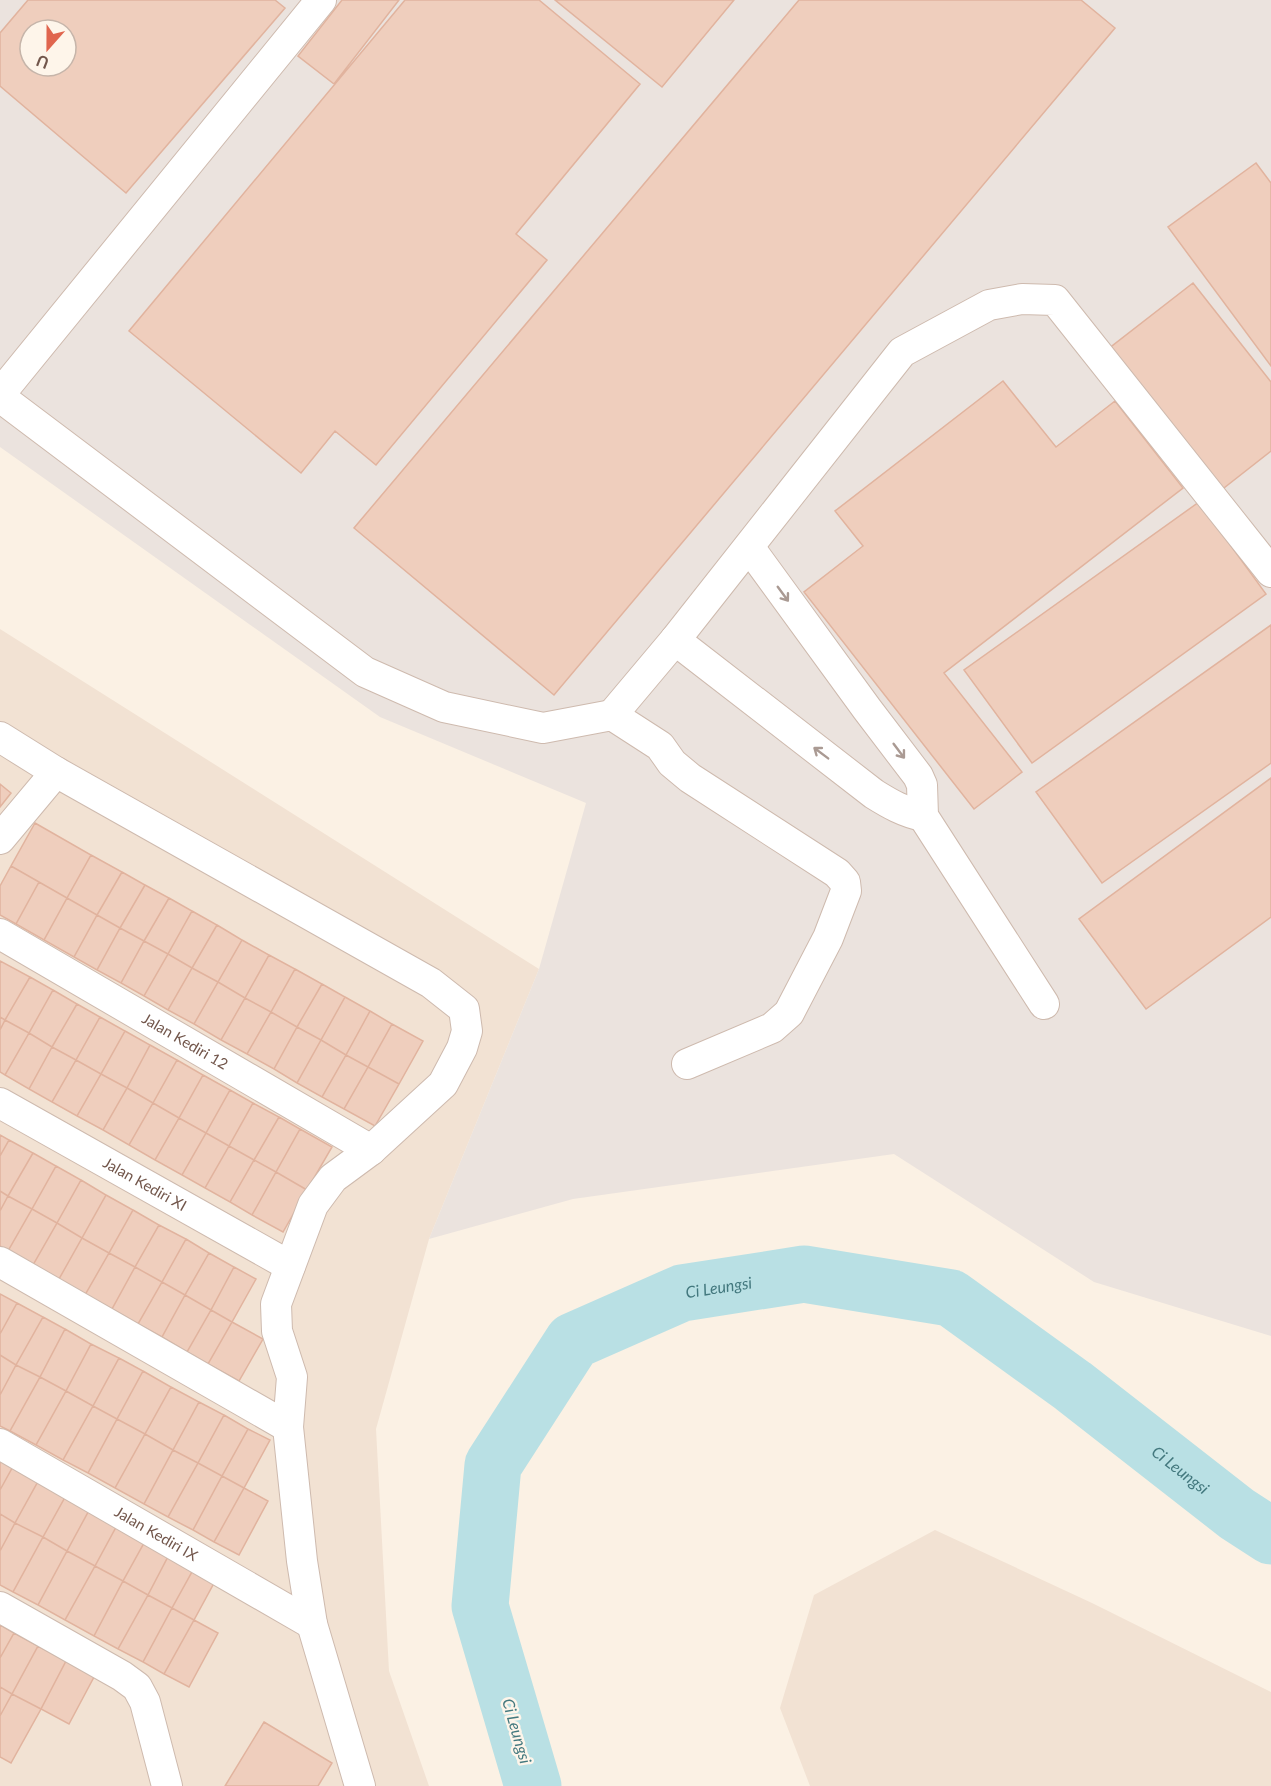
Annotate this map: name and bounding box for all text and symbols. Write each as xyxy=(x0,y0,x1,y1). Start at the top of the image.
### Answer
north arrow xyxy=(18,18,78,78)
text: U xyxy=(33,51,51,73)
one-way arrow xyxy=(777,586,790,602)
one-way arrow xyxy=(893,743,906,759)
one-way arrow xyxy=(813,746,829,759)
street label: Jalan Kediri 12 xyxy=(139,1009,232,1073)
street label: Jalan Kediri XI xyxy=(100,1153,190,1214)
water label: Ci Leungsi xyxy=(684,1272,753,1301)
water label: Ci Leungsi xyxy=(1148,1441,1213,1498)
street label: Jalan Kediri IX xyxy=(112,1502,201,1564)
water label: Ci Leungsi xyxy=(499,1696,536,1766)

